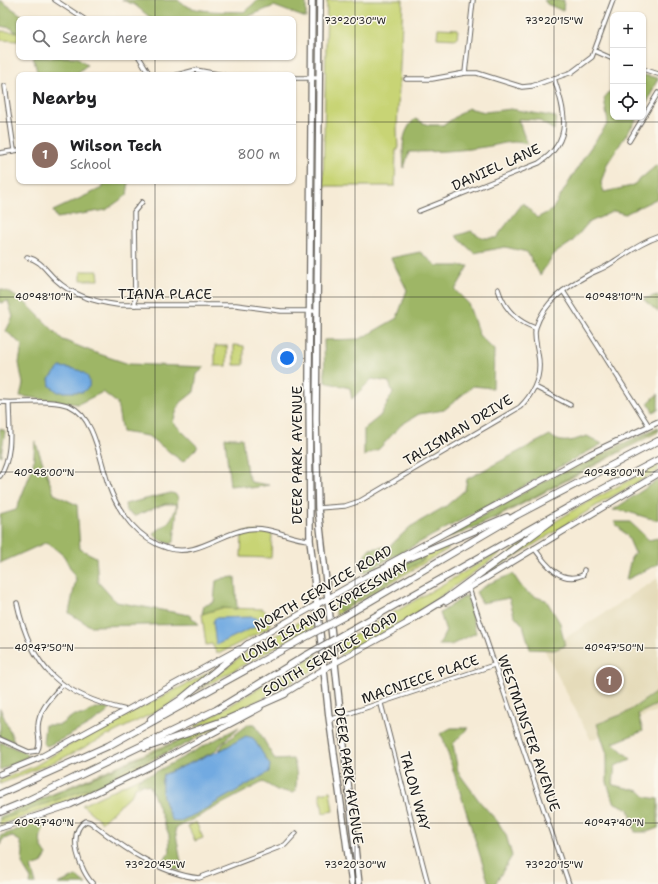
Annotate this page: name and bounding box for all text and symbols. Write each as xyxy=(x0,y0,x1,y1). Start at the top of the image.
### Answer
map controls xyxy=(610,12,646,120)
button: + xyxy=(610,12,646,48)
text: 73°20'30"W xyxy=(324,14,386,27)
text: 73°20'15"W xyxy=(525,14,584,27)
search box xyxy=(16,16,296,60)
icon: search xyxy=(30,27,52,49)
text: Search here xyxy=(62,28,148,48)
button: − xyxy=(610,48,646,84)
button: locate xyxy=(610,84,646,120)
text: Nearby xyxy=(32,87,97,109)
text: Wilson Tech xyxy=(70,136,162,156)
street label: DANIEL LANE xyxy=(449,139,543,195)
text: 1 xyxy=(42,146,48,163)
text: 800 m xyxy=(237,146,280,163)
text: School xyxy=(70,156,111,173)
street label: TIANA PLACE xyxy=(118,285,212,303)
text: 40°48'10"N xyxy=(15,290,73,303)
text: 40°48'10"N xyxy=(585,290,643,303)
your location xyxy=(277,348,297,368)
street label: DEER PARK AVENUE xyxy=(288,386,306,524)
street label: TALISMAN DRIVE xyxy=(400,390,516,470)
text: 40°48'00"N xyxy=(14,466,74,479)
text: 40°48'00"N xyxy=(584,466,644,479)
street label: NORTH SERVICE ROAD xyxy=(251,541,395,635)
street label: LONG ISLAND EXPRESSWAY xyxy=(238,555,413,666)
street label: SOUTH SERVICE ROAD xyxy=(259,608,401,700)
text: 40°47'50"N xyxy=(14,641,74,654)
text: 40°47'50"N xyxy=(584,641,644,654)
street label: MACNIECE PLACE xyxy=(359,650,481,708)
street label: WESTMINSTER AVENUE xyxy=(494,652,564,814)
pin: 1 xyxy=(596,665,622,695)
street label: DEER PARK AVENUE xyxy=(330,706,368,846)
street label: TALON WAY xyxy=(396,750,434,833)
text: 40°47'40"N xyxy=(14,816,74,829)
text: 40°47'40"N xyxy=(584,816,644,829)
text: 73°20'45"W xyxy=(125,858,186,871)
text: 73°20'30"W xyxy=(324,858,386,871)
text: 73°20'15"W xyxy=(525,858,584,871)

